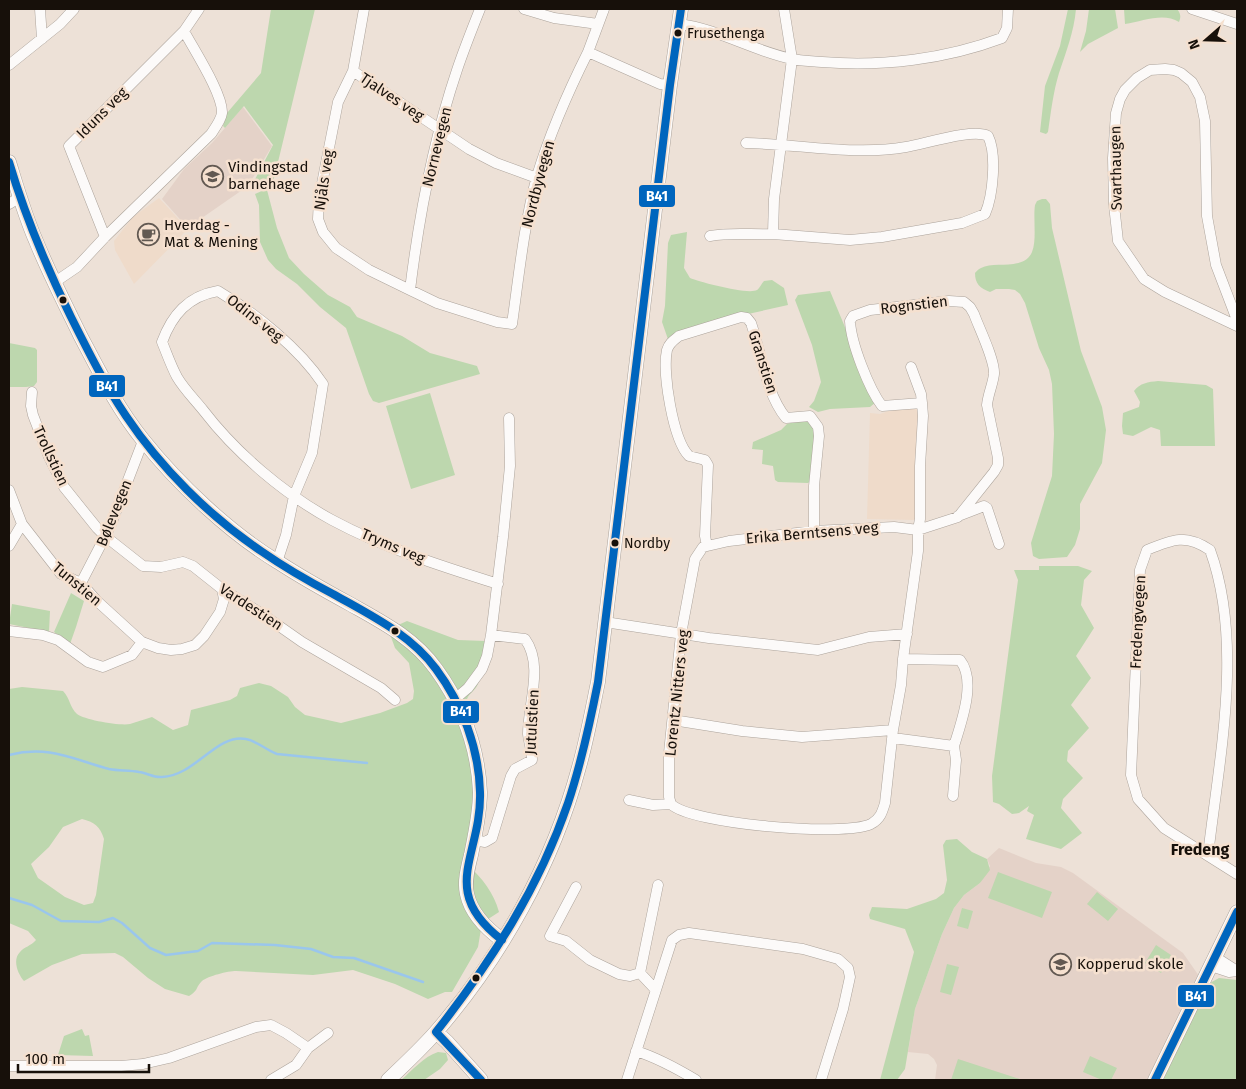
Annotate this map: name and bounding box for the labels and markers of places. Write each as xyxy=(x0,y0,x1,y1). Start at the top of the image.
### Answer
place label: Frusethenga xyxy=(687,25,765,42)
marker: Frusethenga xyxy=(673,28,683,38)
place label: Vindingstad barnehage xyxy=(228,158,309,193)
school or university icon: Vindingstad barnehage xyxy=(200,164,224,188)
place label: Hverdag - Mat & Mening xyxy=(164,216,258,251)
cafe icon: Hverdag - Mat & Mening xyxy=(136,222,160,246)
unlabelled marker xyxy=(58,295,68,305)
place label: Nordby xyxy=(624,535,670,552)
marker: Nordby xyxy=(610,538,620,548)
unlabelled marker xyxy=(390,626,400,636)
school or university icon: Kopperud skole xyxy=(1049,952,1073,976)
place label: Kopperud skole xyxy=(1077,955,1184,973)
unlabelled marker xyxy=(471,973,481,983)

